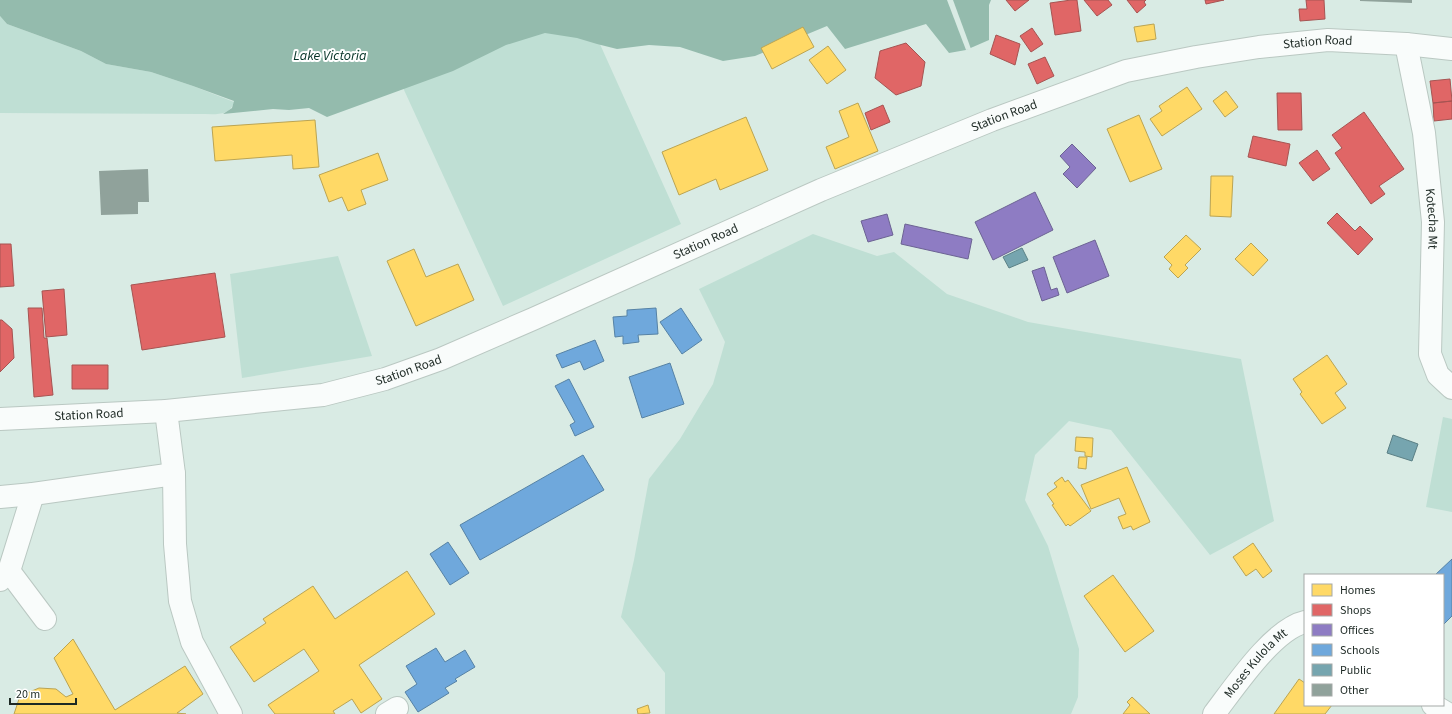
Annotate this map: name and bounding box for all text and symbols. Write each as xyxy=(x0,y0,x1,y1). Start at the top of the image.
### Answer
street label: Station Road xyxy=(1282,31,1353,54)
water label: Lake Victoria xyxy=(293,46,367,66)
street label: Station Road xyxy=(968,95,1040,137)
street label: Kotecha Mt xyxy=(1421,188,1442,250)
street label: Station Road xyxy=(670,219,741,264)
street label: Station Road xyxy=(373,350,444,390)
street label: Station Road xyxy=(54,404,124,425)
legend xyxy=(1304,574,1444,706)
text: Homes xyxy=(1340,582,1375,599)
text: Shops xyxy=(1340,602,1371,619)
text: Offices xyxy=(1340,622,1374,639)
street label: Moses Kulola Mt xyxy=(1220,624,1292,702)
text: Schools xyxy=(1340,642,1380,659)
text: Public xyxy=(1340,662,1372,679)
scale bar xyxy=(10,680,76,706)
text: Other xyxy=(1340,682,1370,699)
text: 20 m xyxy=(16,686,40,703)

